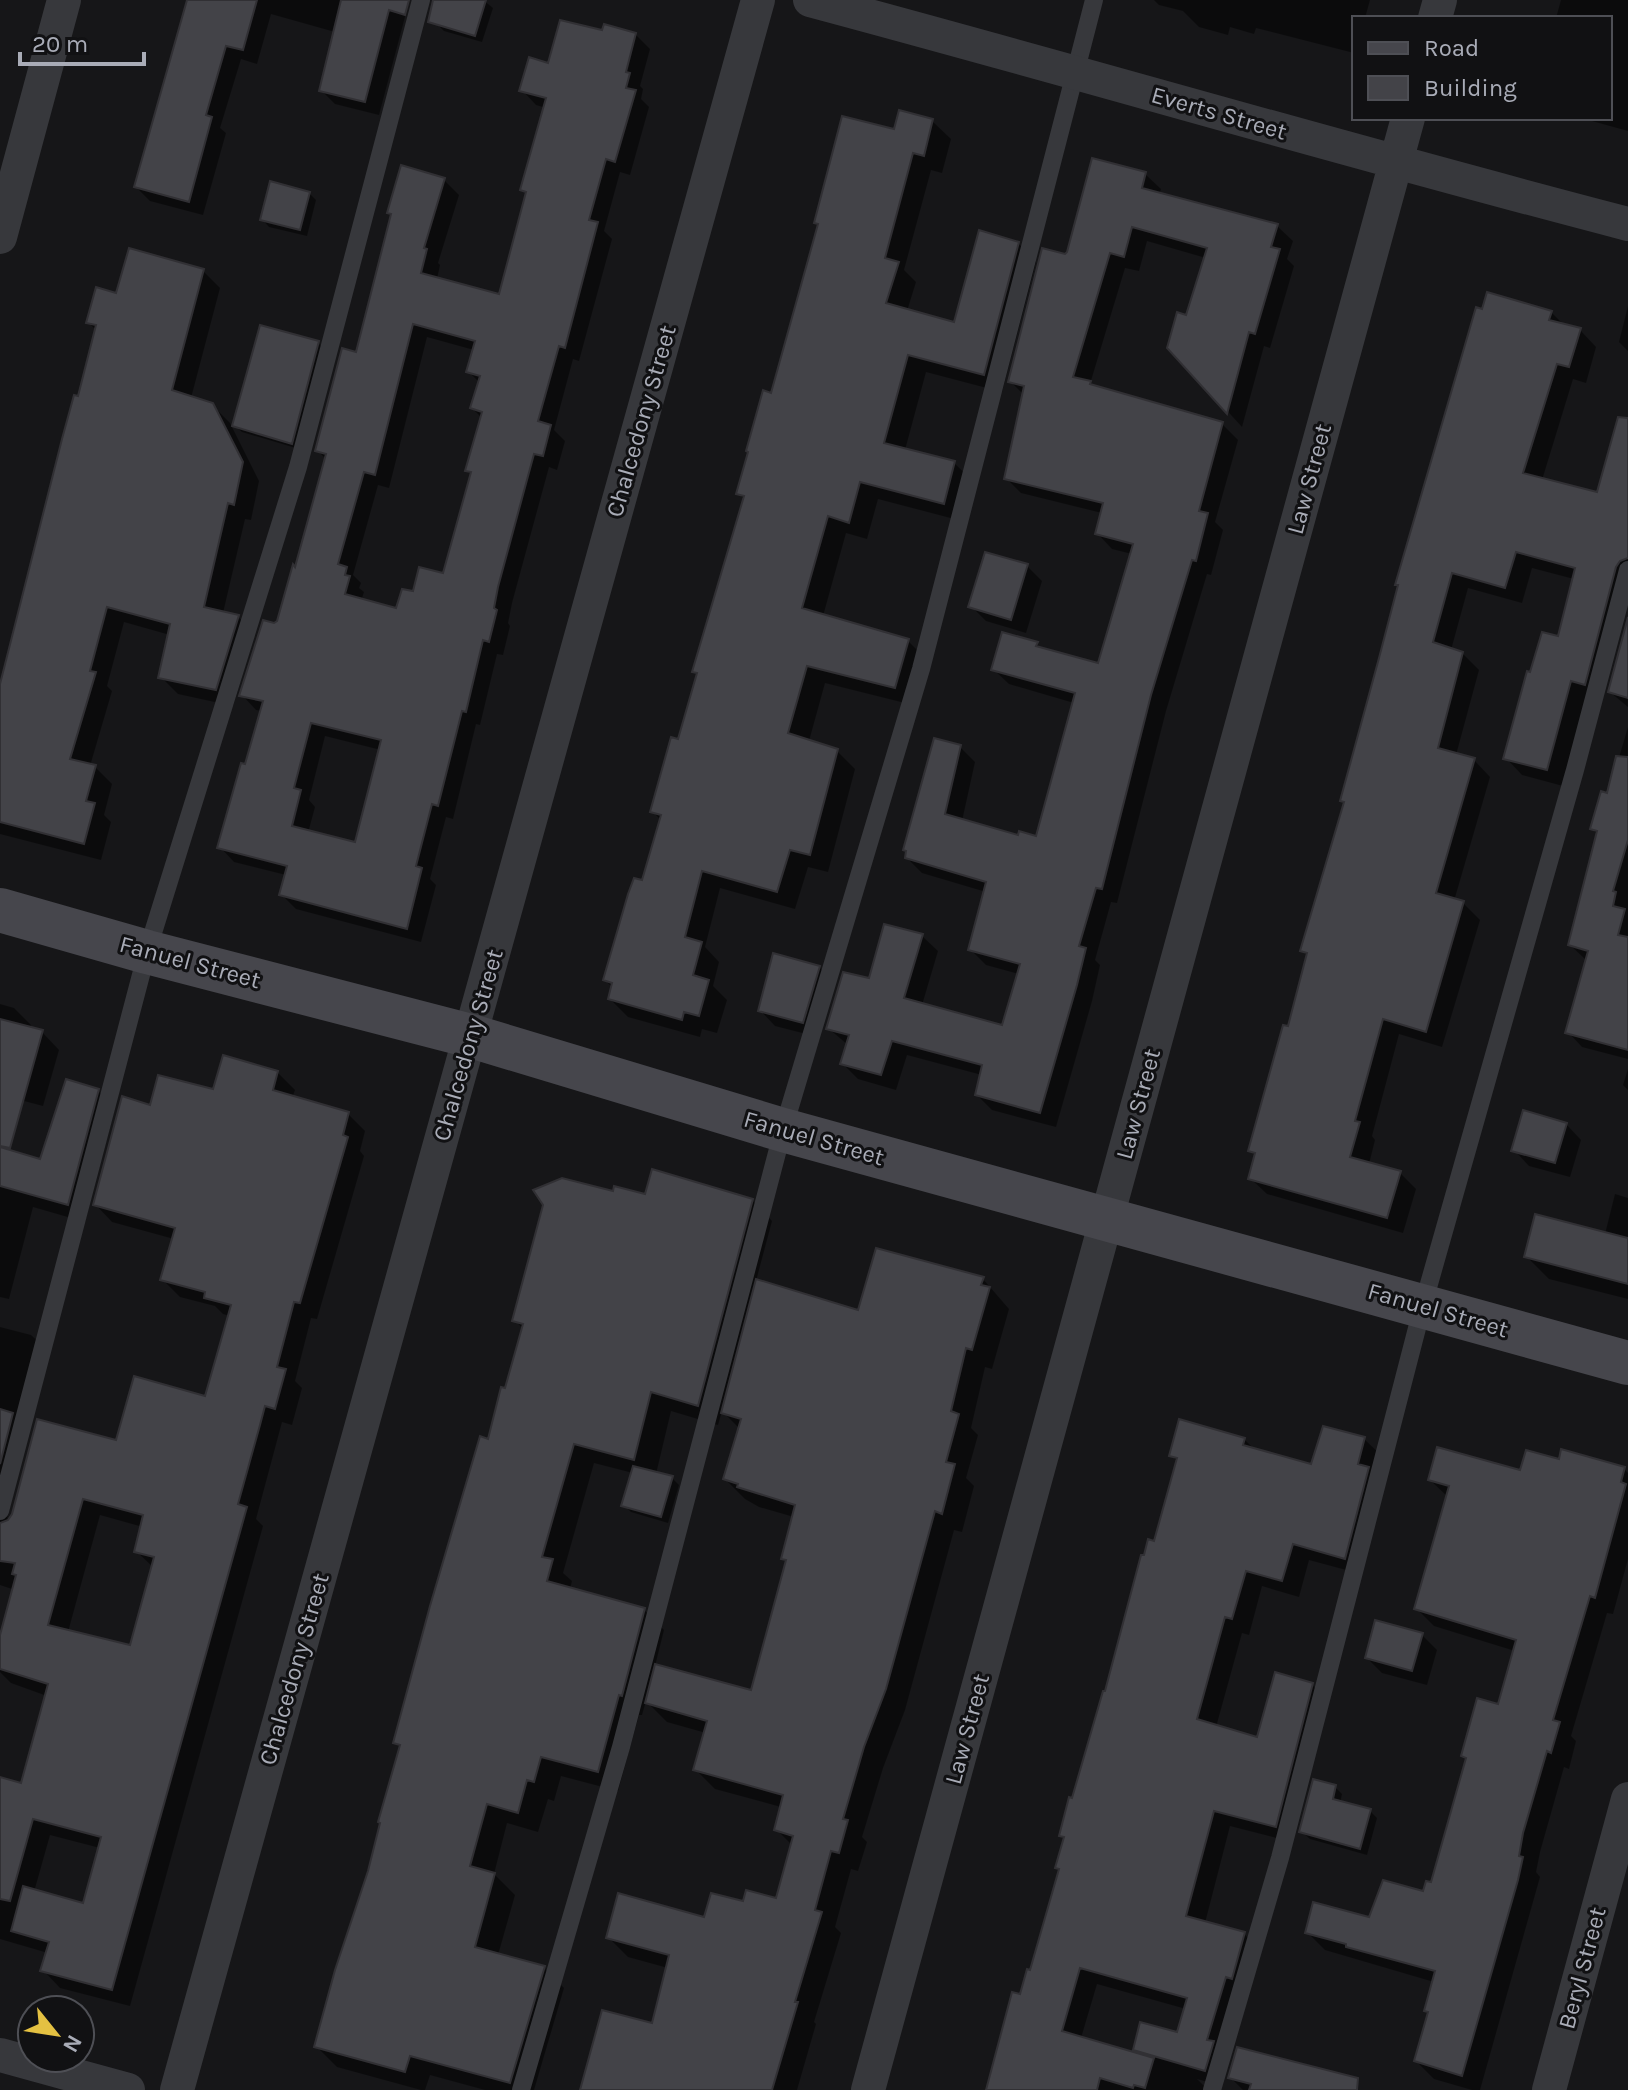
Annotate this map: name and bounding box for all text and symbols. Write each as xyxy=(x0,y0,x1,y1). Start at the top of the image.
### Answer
scale bar xyxy=(20,16,144,66)
legend xyxy=(1352,16,1612,120)
text: 20 m xyxy=(32,30,88,58)
text: Road xyxy=(1424,34,1479,62)
text: Building xyxy=(1424,74,1517,102)
street label: Everts Street xyxy=(1148,80,1290,146)
street label: Chalcedony Street xyxy=(600,322,682,520)
street label: Law Street xyxy=(1281,421,1337,537)
street label: Fanuel Street xyxy=(116,930,264,994)
street label: Chalcedony Street xyxy=(427,946,509,1144)
street label: Law Street xyxy=(1110,1046,1166,1162)
street label: Fanuel Street xyxy=(741,1105,887,1171)
street label: Fanuel Street xyxy=(1365,1277,1511,1343)
street label: Chalcedony Street xyxy=(253,1570,335,1768)
street label: Law Street xyxy=(939,1671,995,1787)
street label: Beryl Street xyxy=(1552,1904,1612,2032)
north arrow xyxy=(16,1994,96,2074)
text: N xyxy=(57,2030,88,2057)

